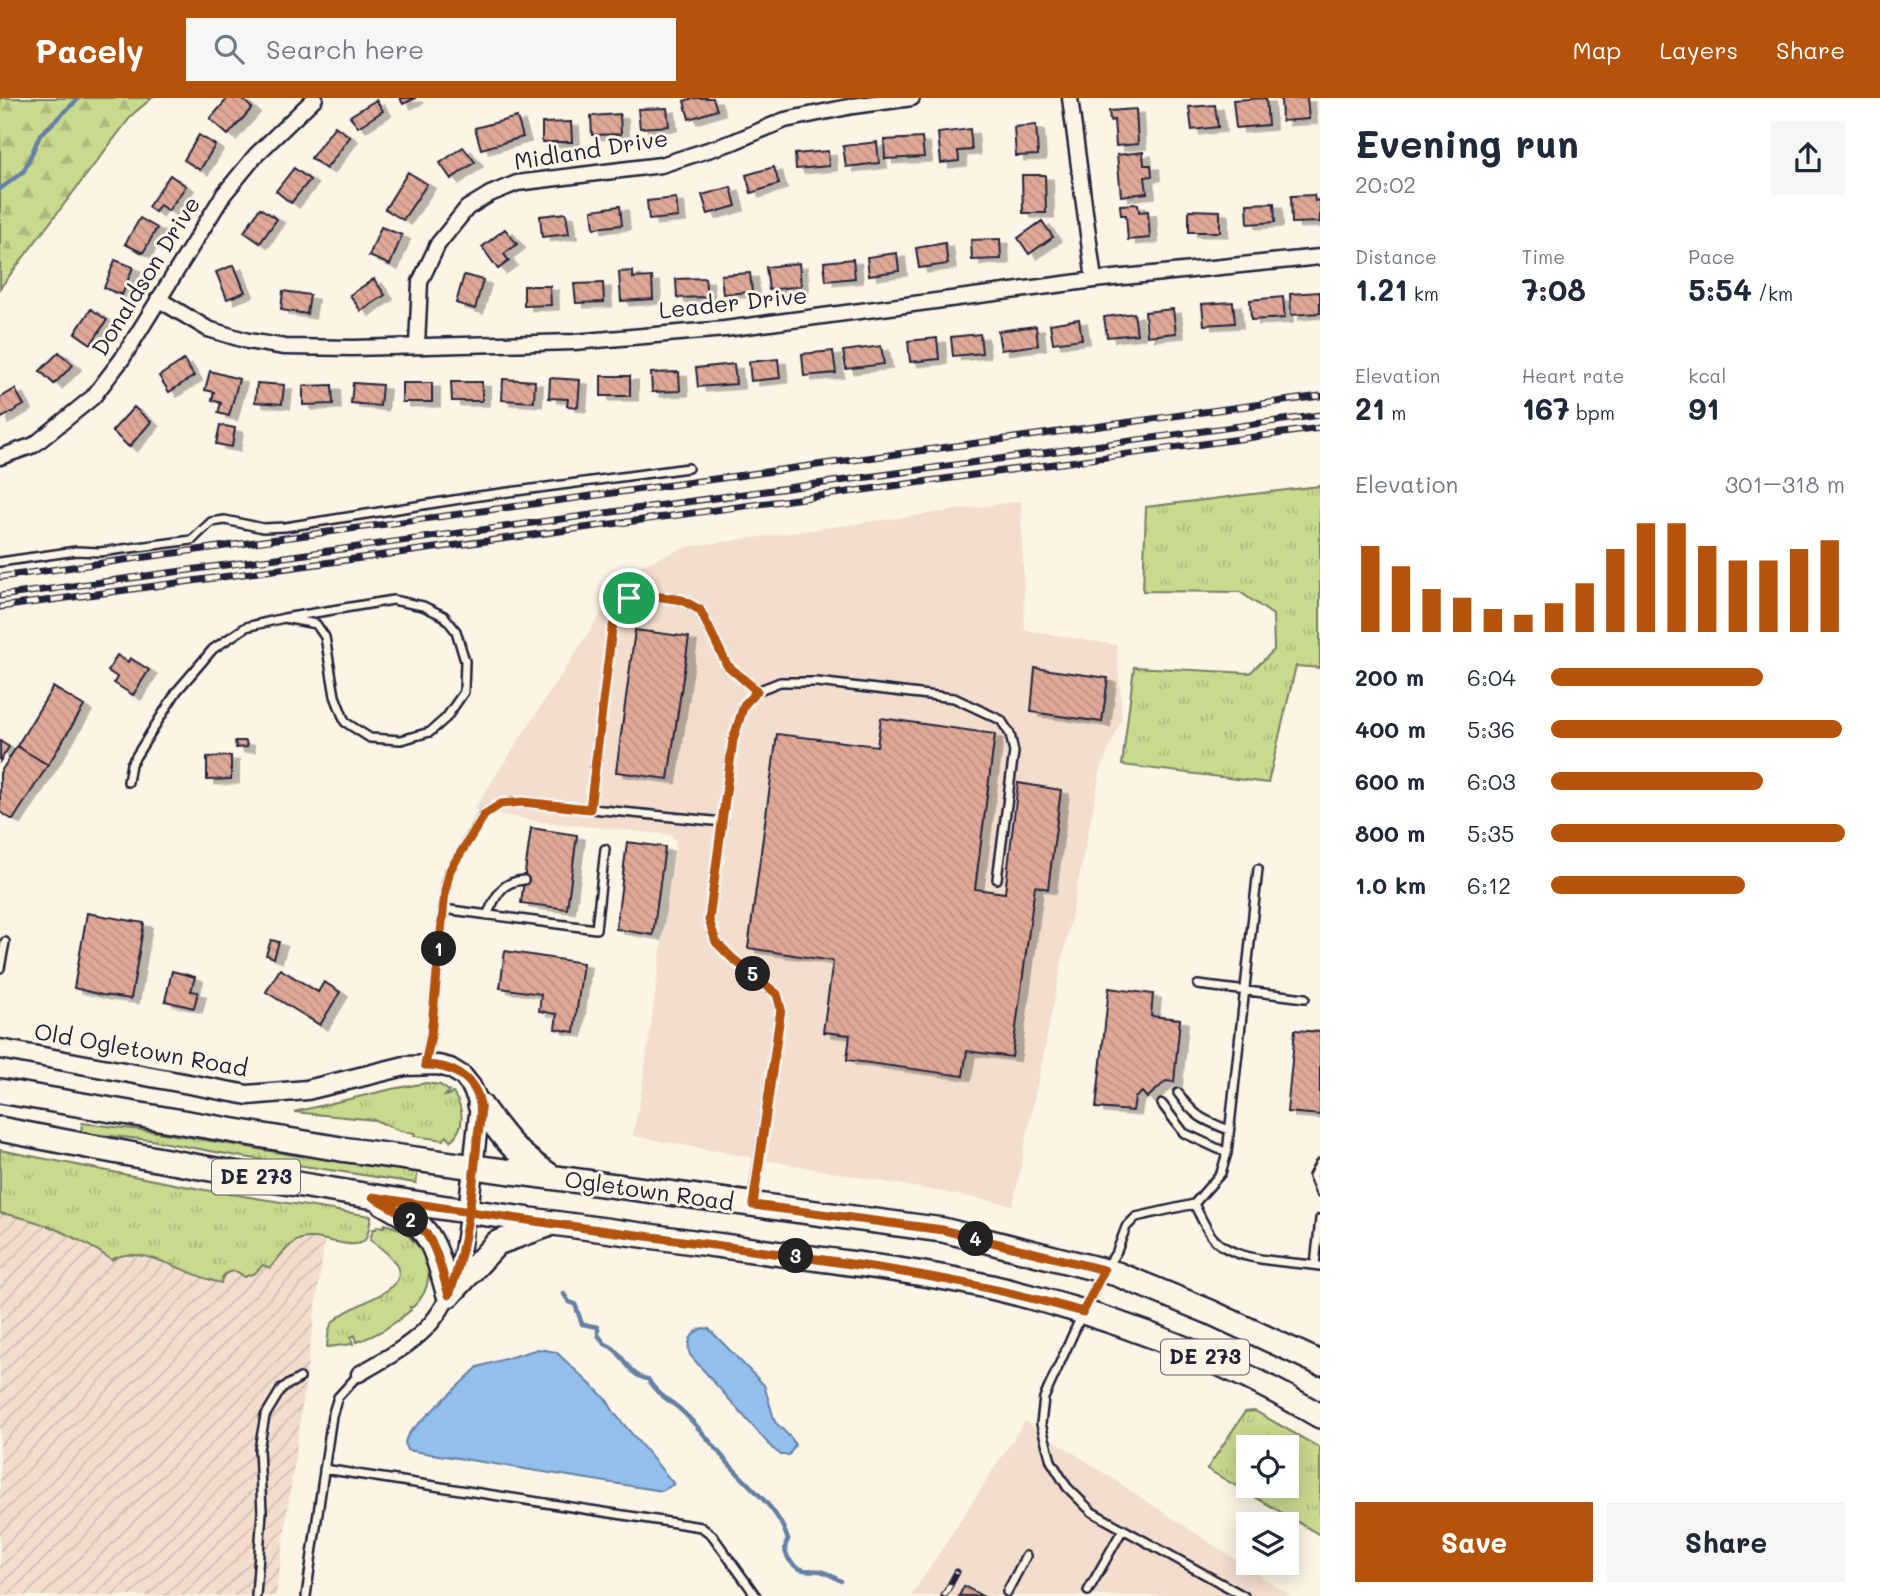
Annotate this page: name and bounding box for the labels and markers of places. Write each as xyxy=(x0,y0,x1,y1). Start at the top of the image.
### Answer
pin xyxy=(599,568,659,628)
pin: 1 xyxy=(422,932,457,966)
pin: 5 xyxy=(736,956,770,992)
pin: 2 xyxy=(394,1202,428,1238)
pin: 4 xyxy=(958,1222,993,1256)
pin: 3 xyxy=(778,1238,814,1274)

